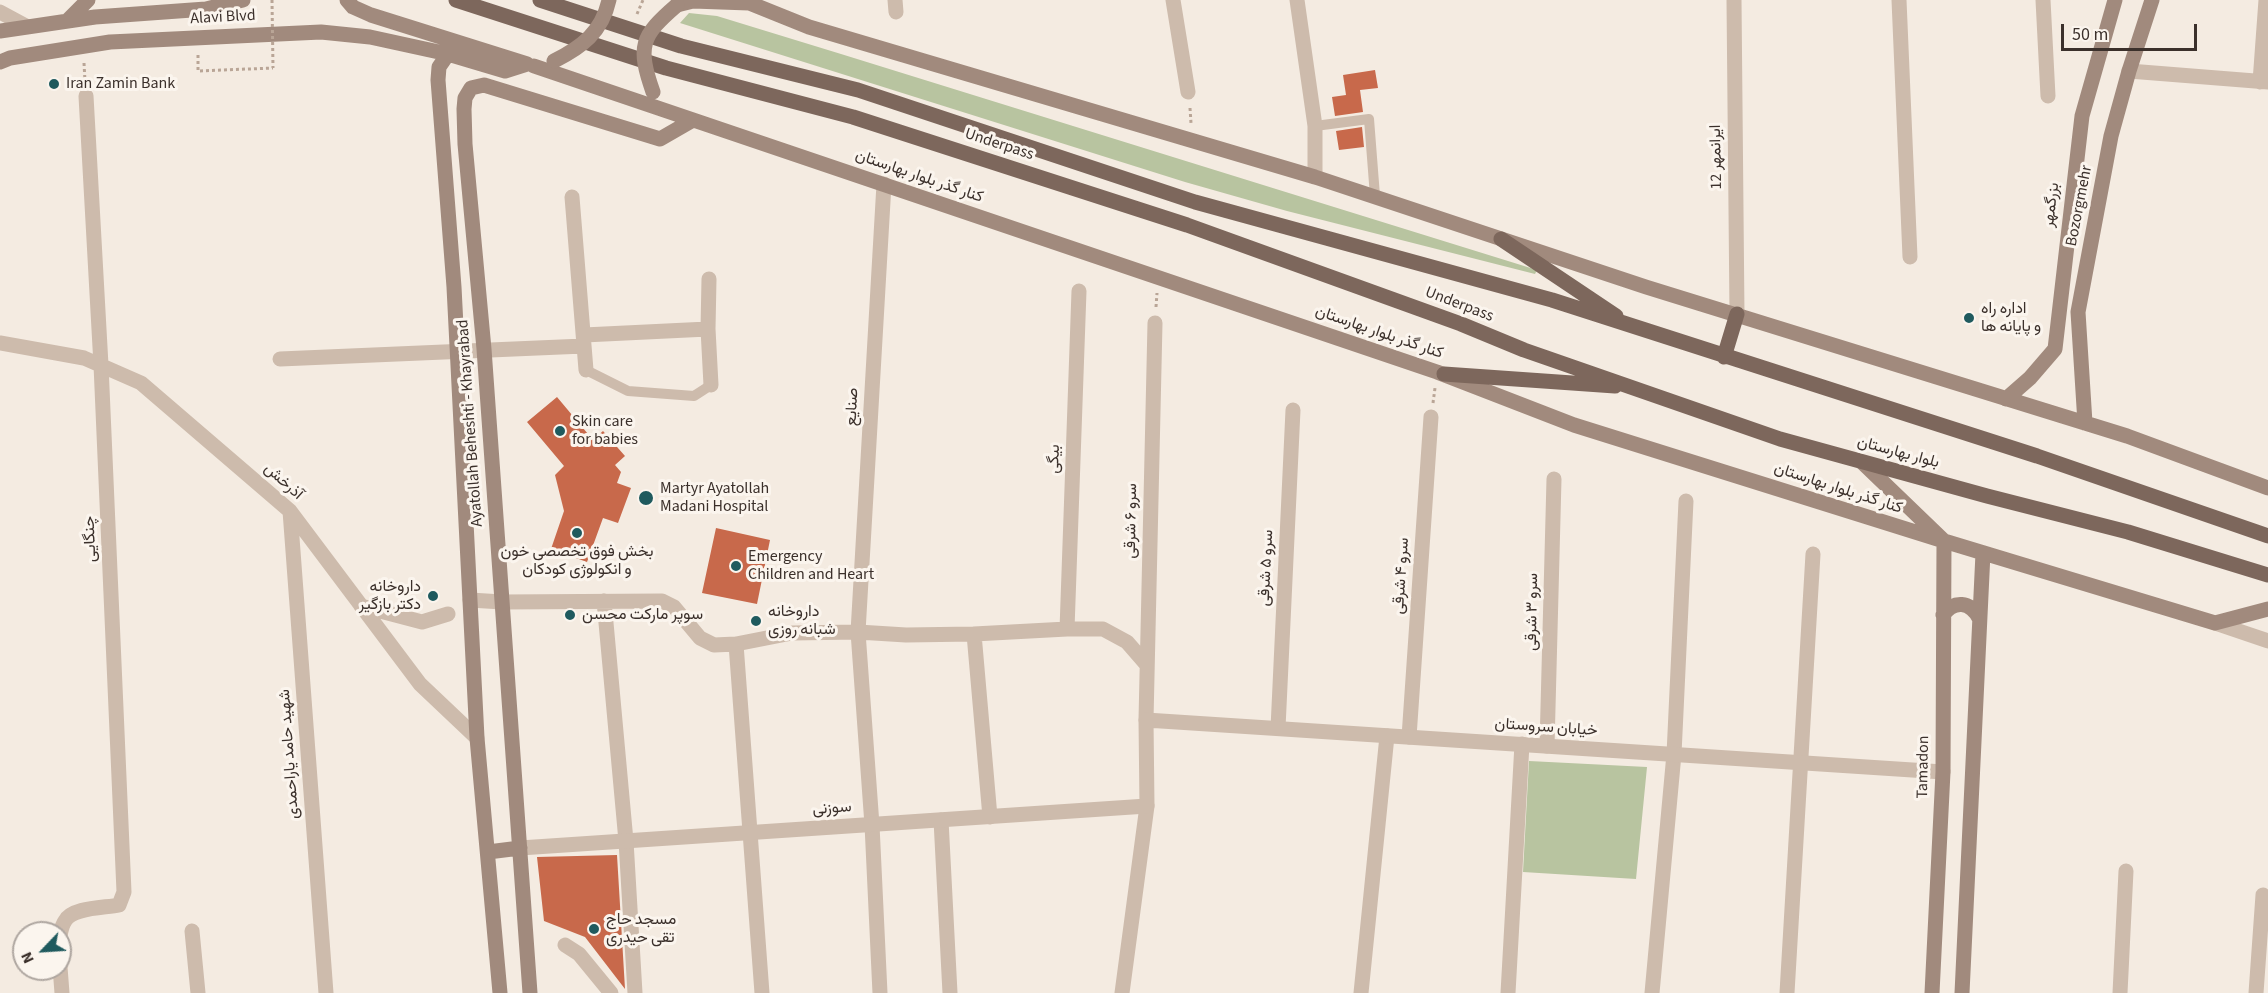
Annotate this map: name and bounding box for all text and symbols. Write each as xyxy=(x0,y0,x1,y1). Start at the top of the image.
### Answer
street label: Alavi Blvd xyxy=(190,7,256,29)
scale bar xyxy=(2064,12,2200,50)
text: 50 m xyxy=(2072,22,2108,47)
place label: Iran Zamin Bank xyxy=(66,74,175,94)
marker: Iran Zamin Bank xyxy=(47,77,61,91)
street label: ایرانمهر 12 xyxy=(1707,124,1727,190)
street label: Underpass xyxy=(962,125,1036,165)
street label: کنار گذر بلوار بهارستان xyxy=(853,146,985,208)
street label: Bozorgmehr xyxy=(2063,164,2097,248)
street label: بزرگمهر xyxy=(2040,181,2064,229)
street label: Underpass xyxy=(1422,283,1496,327)
place label: اداره راه و پایانه ها xyxy=(1981,299,2041,337)
street label: کنار گذر بلوار بهارستان xyxy=(1313,302,1445,364)
marker: اداره راه و پایانه ها xyxy=(1962,311,1976,325)
street label: Ayatollah Beheshti - Khayrabad xyxy=(454,319,488,527)
street label: صنایع xyxy=(842,387,864,427)
place label: Skin care for babies xyxy=(572,412,638,450)
marker: Skin care for babies xyxy=(553,424,567,438)
street label: بلوار بهارستان xyxy=(1855,433,1941,473)
street label: بیگی xyxy=(1045,444,1065,474)
street label: آذرخش xyxy=(259,459,307,505)
street label: کنار گذر بلوار بهارستان xyxy=(1771,459,1905,519)
place label: Martyr Ayatollah Madani Hospital xyxy=(660,479,769,517)
street label: سرو ۶ شرقی xyxy=(1122,483,1142,559)
marker: Martyr Ayatollah Madani Hospital xyxy=(637,489,655,507)
street label: چنگایی xyxy=(81,516,101,562)
marker: بخش فوق تخصصی خون و انکولوژی کودکان xyxy=(570,526,584,540)
street label: سرو ۵ شرقی xyxy=(1255,529,1279,607)
street label: سرو ۴ شرقی xyxy=(1390,537,1414,615)
place label: بخش فوق تخصصی خون و انکولوژی کودکان xyxy=(501,542,653,580)
place label: Emergency Children and Heart xyxy=(748,547,874,585)
marker: Emergency Children and Heart xyxy=(729,559,743,573)
street label: سرو ۳ شرقی xyxy=(1523,573,1543,651)
place label: داروخانه دکتر بازگیر xyxy=(359,577,421,615)
marker: داروخانه دکتر بازگیر xyxy=(426,589,440,603)
place label: داروخانه شبانه روزی xyxy=(768,602,836,640)
place label: سوپر مارکت محسن xyxy=(582,605,703,625)
marker: سوپر مارکت محسن xyxy=(563,608,577,622)
marker: داروخانه شبانه روزی xyxy=(749,614,763,628)
street label: شهید حامد یاراحمدی xyxy=(276,688,304,820)
street label: خیابان سروستان xyxy=(1494,715,1598,741)
street label: Tamadon xyxy=(1914,735,1934,799)
street label: سوزنی xyxy=(812,798,852,820)
place label: مسجد حاج تقی حیدری xyxy=(606,910,676,948)
north arrow xyxy=(12,921,72,981)
marker: مسجد حاج تقی حیدری xyxy=(587,922,601,936)
text: N xyxy=(15,948,40,967)

